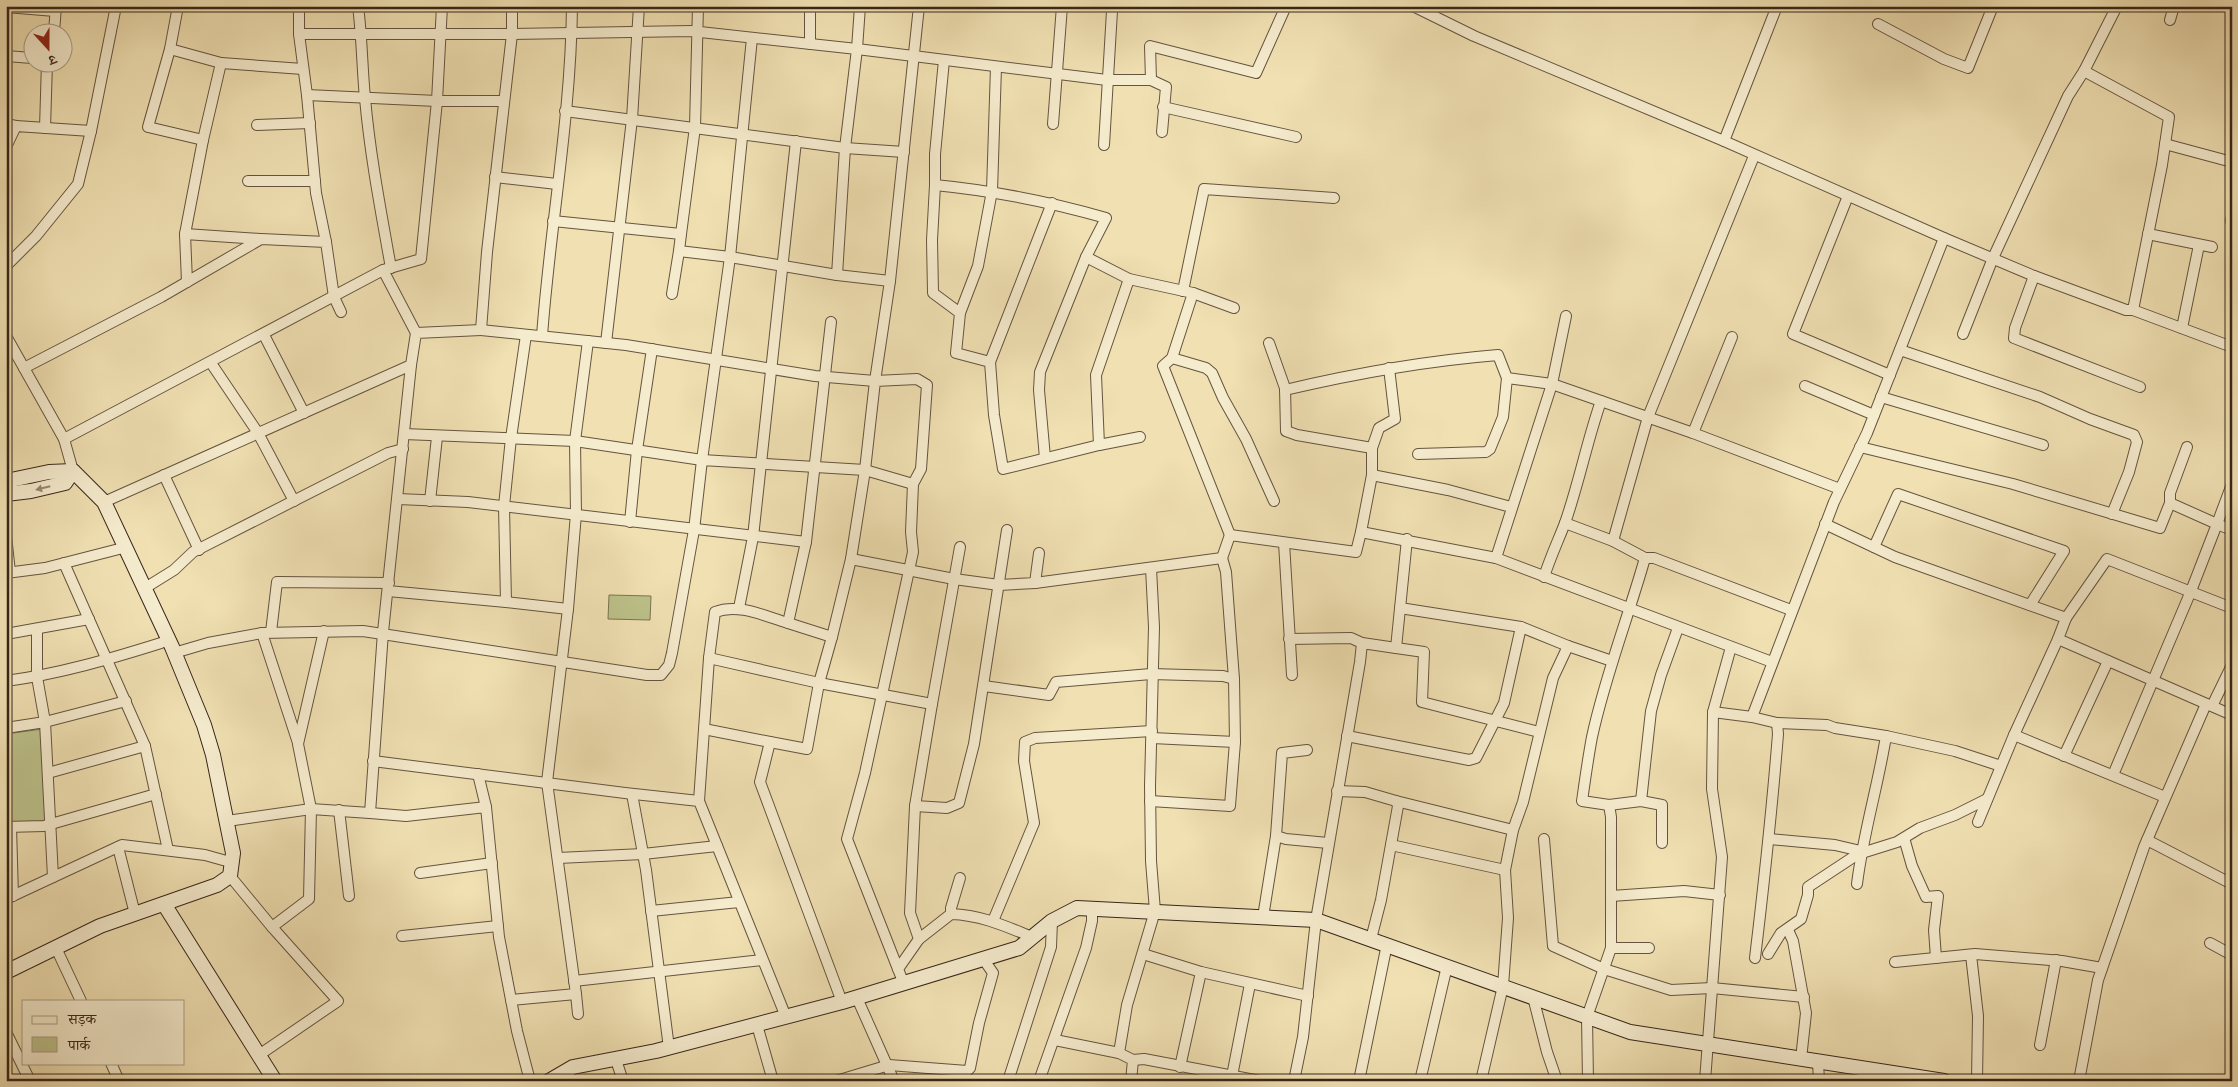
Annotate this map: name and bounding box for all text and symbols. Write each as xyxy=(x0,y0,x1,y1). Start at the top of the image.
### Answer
north arrow xyxy=(22,22,72,72)
text: उ xyxy=(45,50,60,69)
one-way arrow xyxy=(35,485,50,493)
legend xyxy=(22,1000,185,1064)
text: सड़क xyxy=(67,1010,97,1028)
text: पार्क xyxy=(67,1036,91,1054)

